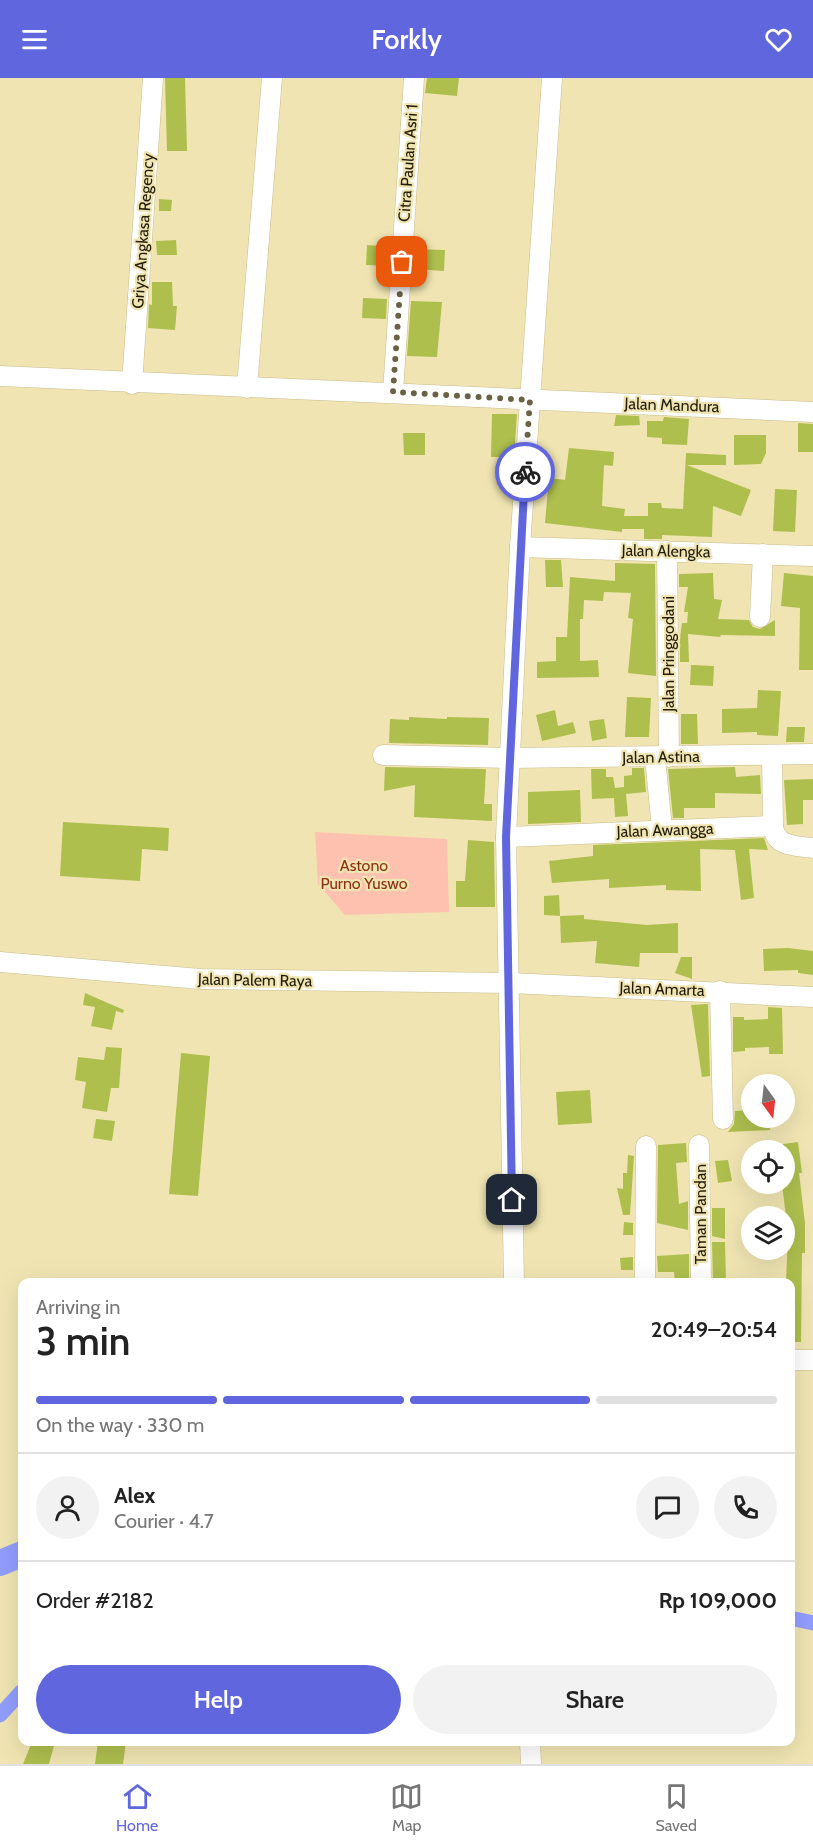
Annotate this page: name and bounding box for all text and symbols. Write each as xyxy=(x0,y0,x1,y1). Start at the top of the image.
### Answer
icon: menu xyxy=(18,23,51,56)
text: Forkly xyxy=(371,23,442,56)
icon: heart xyxy=(762,23,795,56)
street label: Citra Paulan Asri 1 xyxy=(394,103,422,223)
street label: Griya Angkasa Regency xyxy=(128,153,158,309)
pin xyxy=(376,236,427,287)
icon: bag xyxy=(385,245,418,278)
street label: Jalan Mandura xyxy=(623,394,720,416)
courier xyxy=(495,442,555,502)
icon: bike xyxy=(509,456,542,489)
street label: Jalan Alengka xyxy=(620,541,711,561)
street label: Jalan Pringgodani xyxy=(659,596,678,713)
street label: Jalan Astina xyxy=(621,747,700,767)
street label: Jalan Awangga xyxy=(615,819,714,841)
park label: Astono Purno Yuswo xyxy=(320,856,408,893)
street label: Jalan Palem Raya xyxy=(197,969,313,991)
street label: Jalan Amarta xyxy=(618,978,705,1000)
north arrow xyxy=(741,1074,795,1128)
map controls xyxy=(741,1074,795,1260)
button: locate xyxy=(741,1140,795,1194)
street label: Taman Pandan xyxy=(691,1164,710,1264)
pin xyxy=(486,1174,537,1225)
icon: home xyxy=(495,1183,528,1216)
button: layers xyxy=(741,1206,795,1260)
text: Arriving in xyxy=(36,1295,120,1319)
text: 20:49–20:54 xyxy=(651,1316,777,1343)
text: 3 min xyxy=(36,1317,130,1365)
text: On the way · 330 m xyxy=(36,1413,204,1437)
button: person xyxy=(36,1476,99,1539)
button: chat xyxy=(636,1476,699,1539)
button: phone xyxy=(714,1476,777,1539)
text: Alex xyxy=(114,1482,155,1509)
text: Courier · 4.7 xyxy=(114,1509,214,1533)
text: Order #2182 xyxy=(36,1587,154,1614)
text: Rp 109,000 xyxy=(659,1587,777,1614)
button: Help xyxy=(36,1665,401,1734)
button: Share xyxy=(413,1665,777,1734)
tab: Home xyxy=(116,1780,158,1835)
tab: Map xyxy=(390,1780,423,1835)
tab: Saved xyxy=(655,1780,697,1835)

